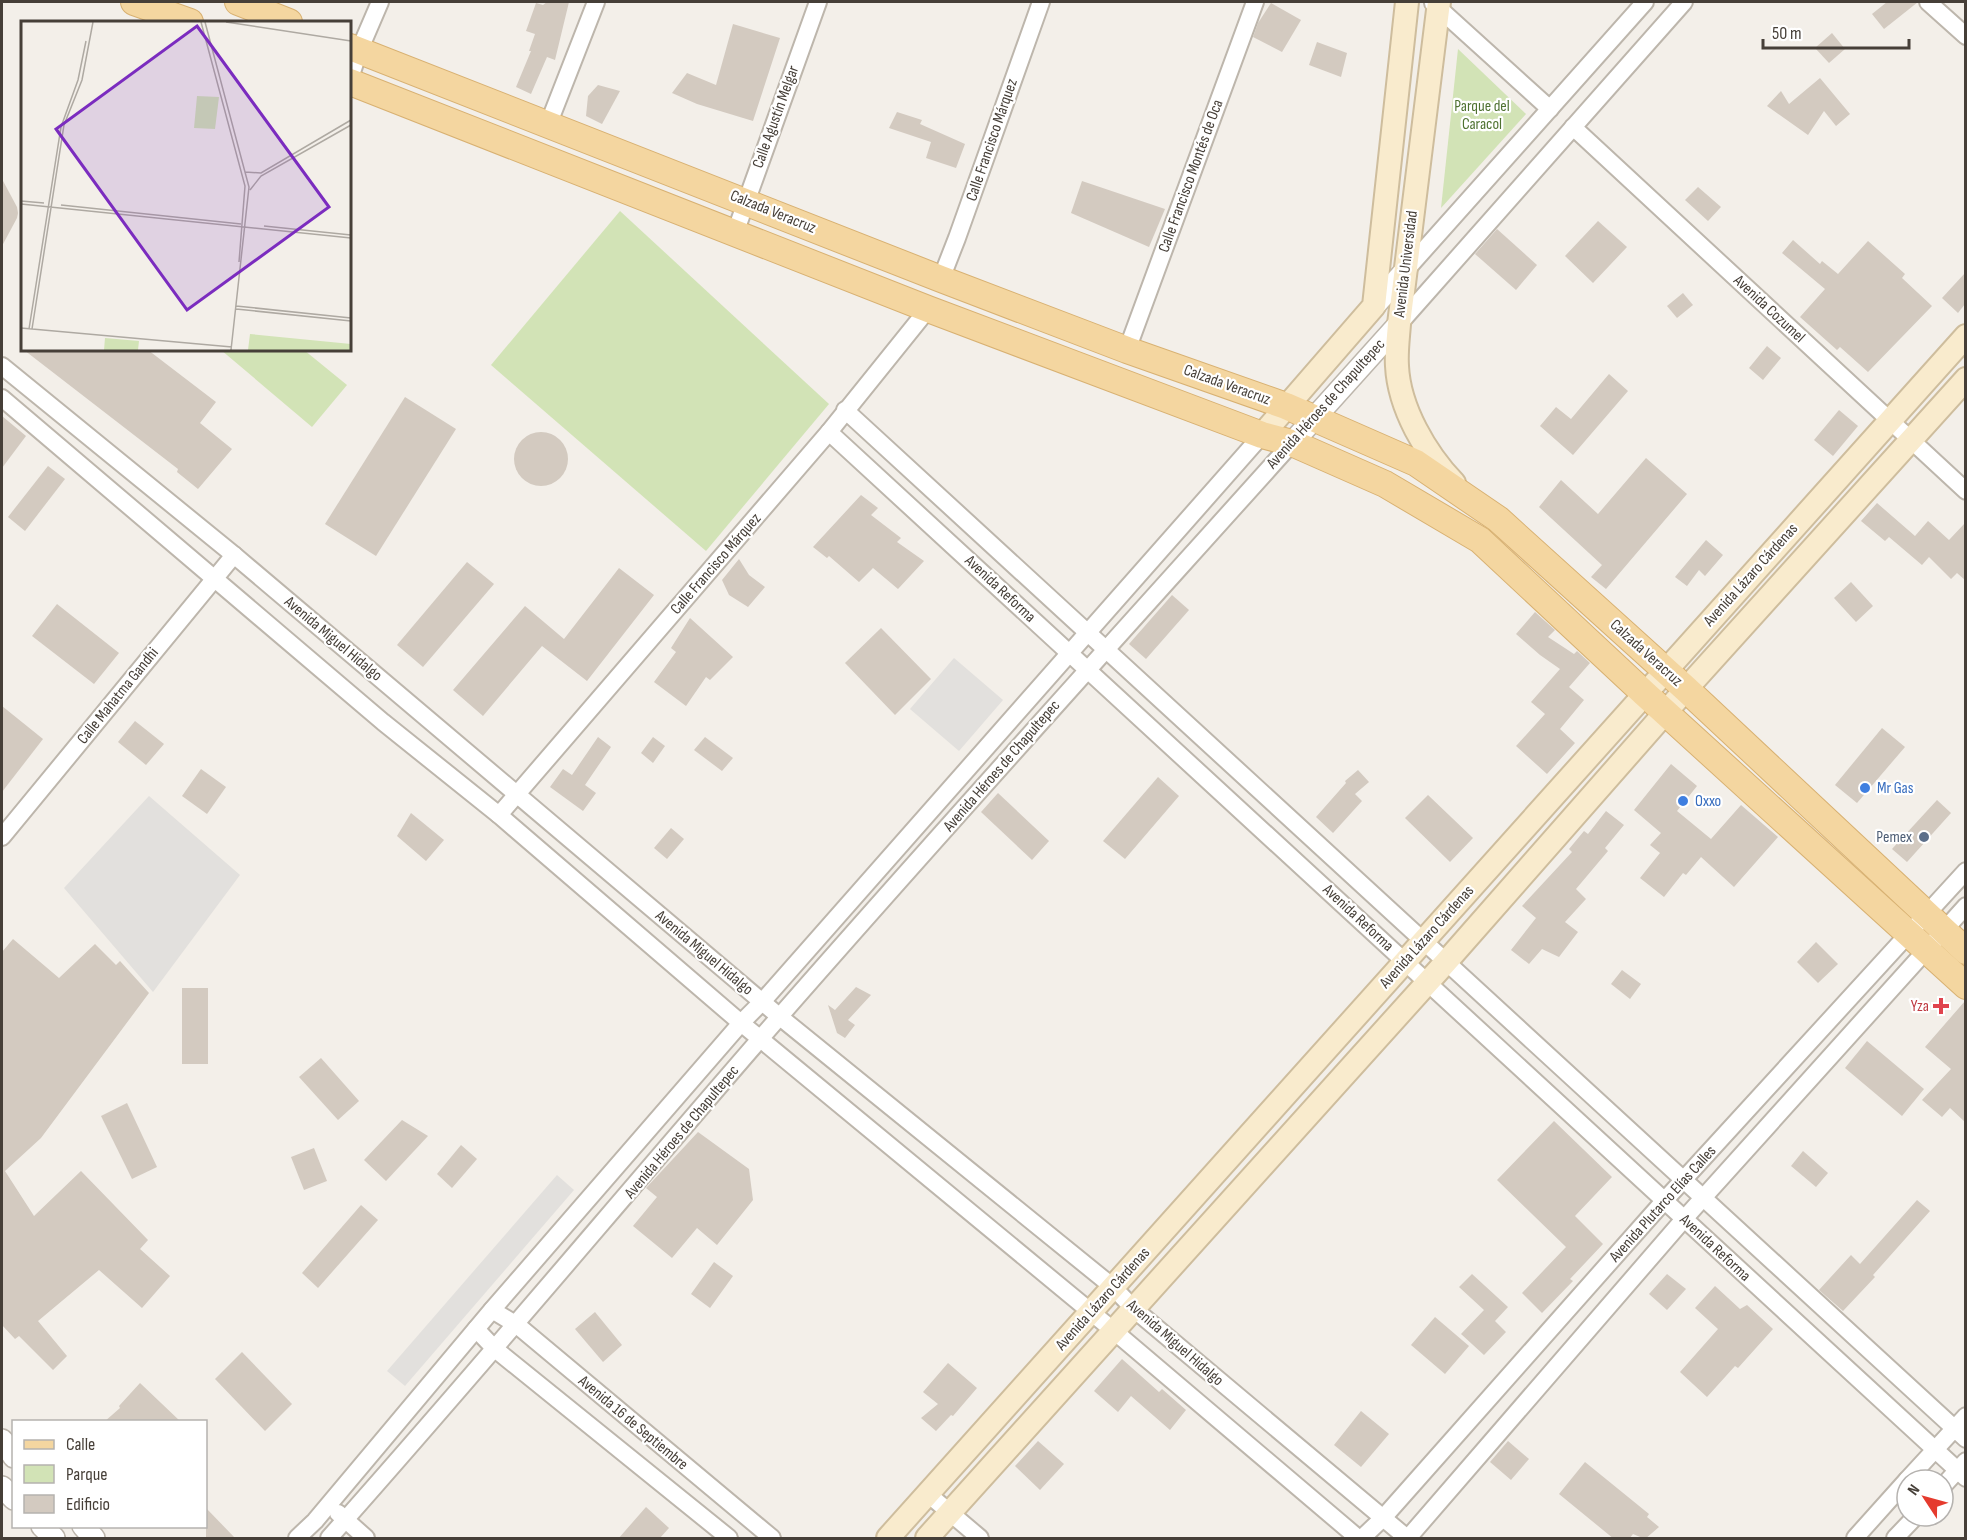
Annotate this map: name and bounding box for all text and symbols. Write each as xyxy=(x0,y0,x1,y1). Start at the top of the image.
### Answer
scale bar xyxy=(1763,12,1908,50)
inset map xyxy=(21,21,351,351)
text: 50 m xyxy=(1772,23,1802,44)
street label: Calle Agustín Melgar xyxy=(749,63,803,171)
street label: Calle Francisco Márquez xyxy=(962,76,1022,204)
street label: Calle Francisco Montés de Oca xyxy=(1155,97,1227,255)
park label: Parque del Caracol xyxy=(1454,97,1510,134)
street label: Calzada Veracruz xyxy=(727,186,819,238)
street label: Avenida Universidad xyxy=(1390,210,1422,319)
street label: Avenida Cozumel xyxy=(1729,270,1809,347)
street label: Avenida Héroes de Chapultepec xyxy=(1262,335,1389,474)
street label: Calzada Veracruz xyxy=(1181,361,1273,410)
street label: Calle Francisco Márquez xyxy=(667,509,765,619)
street label: Avenida Lázaro Cárdenas xyxy=(1699,520,1802,631)
street label: Avenida Reforma xyxy=(960,551,1039,627)
street label: Avenida Miguel Hidalgo xyxy=(280,592,386,685)
street label: Calzada Veracruz xyxy=(1606,616,1686,691)
street label: Calle Mahatma Gandhi xyxy=(73,644,163,748)
street label: Avenida Héroes de Chapultepec xyxy=(939,696,1064,836)
place label: Mr Gas xyxy=(1877,779,1914,798)
marker: Mr Gas xyxy=(1858,781,1872,795)
place label: Oxxo xyxy=(1695,792,1721,811)
marker: Oxxo xyxy=(1676,794,1690,808)
place label: Pemex xyxy=(1876,828,1912,847)
marker: Pemex xyxy=(1917,830,1931,844)
street label: Avenida Reforma xyxy=(1318,880,1397,956)
street label: Avenida Lázaro Cárdenas xyxy=(1375,882,1478,993)
street label: Avenida Miguel Hidalgo xyxy=(651,906,757,999)
place label: Yza xyxy=(1911,997,1929,1016)
marker: Yza xyxy=(1934,999,1948,1013)
street label: Avenida Héroes de Chapultepec xyxy=(620,1062,743,1203)
street label: Avenida Plutarco Elías Calles xyxy=(1605,1142,1721,1267)
street label: Avenida Reforma xyxy=(1675,1210,1754,1286)
street label: Avenida Lázaro Cárdenas xyxy=(1051,1244,1154,1355)
street label: Avenida Miguel Hidalgo xyxy=(1122,1295,1227,1390)
street label: Avenida 16 de Septiembre xyxy=(574,1371,692,1474)
legend xyxy=(12,1420,207,1528)
text: Calle xyxy=(66,1434,95,1455)
text: Parque xyxy=(66,1464,107,1485)
north arrow xyxy=(1895,1468,1955,1528)
text: N xyxy=(1904,1481,1924,1499)
text: Edificio xyxy=(66,1494,110,1515)

